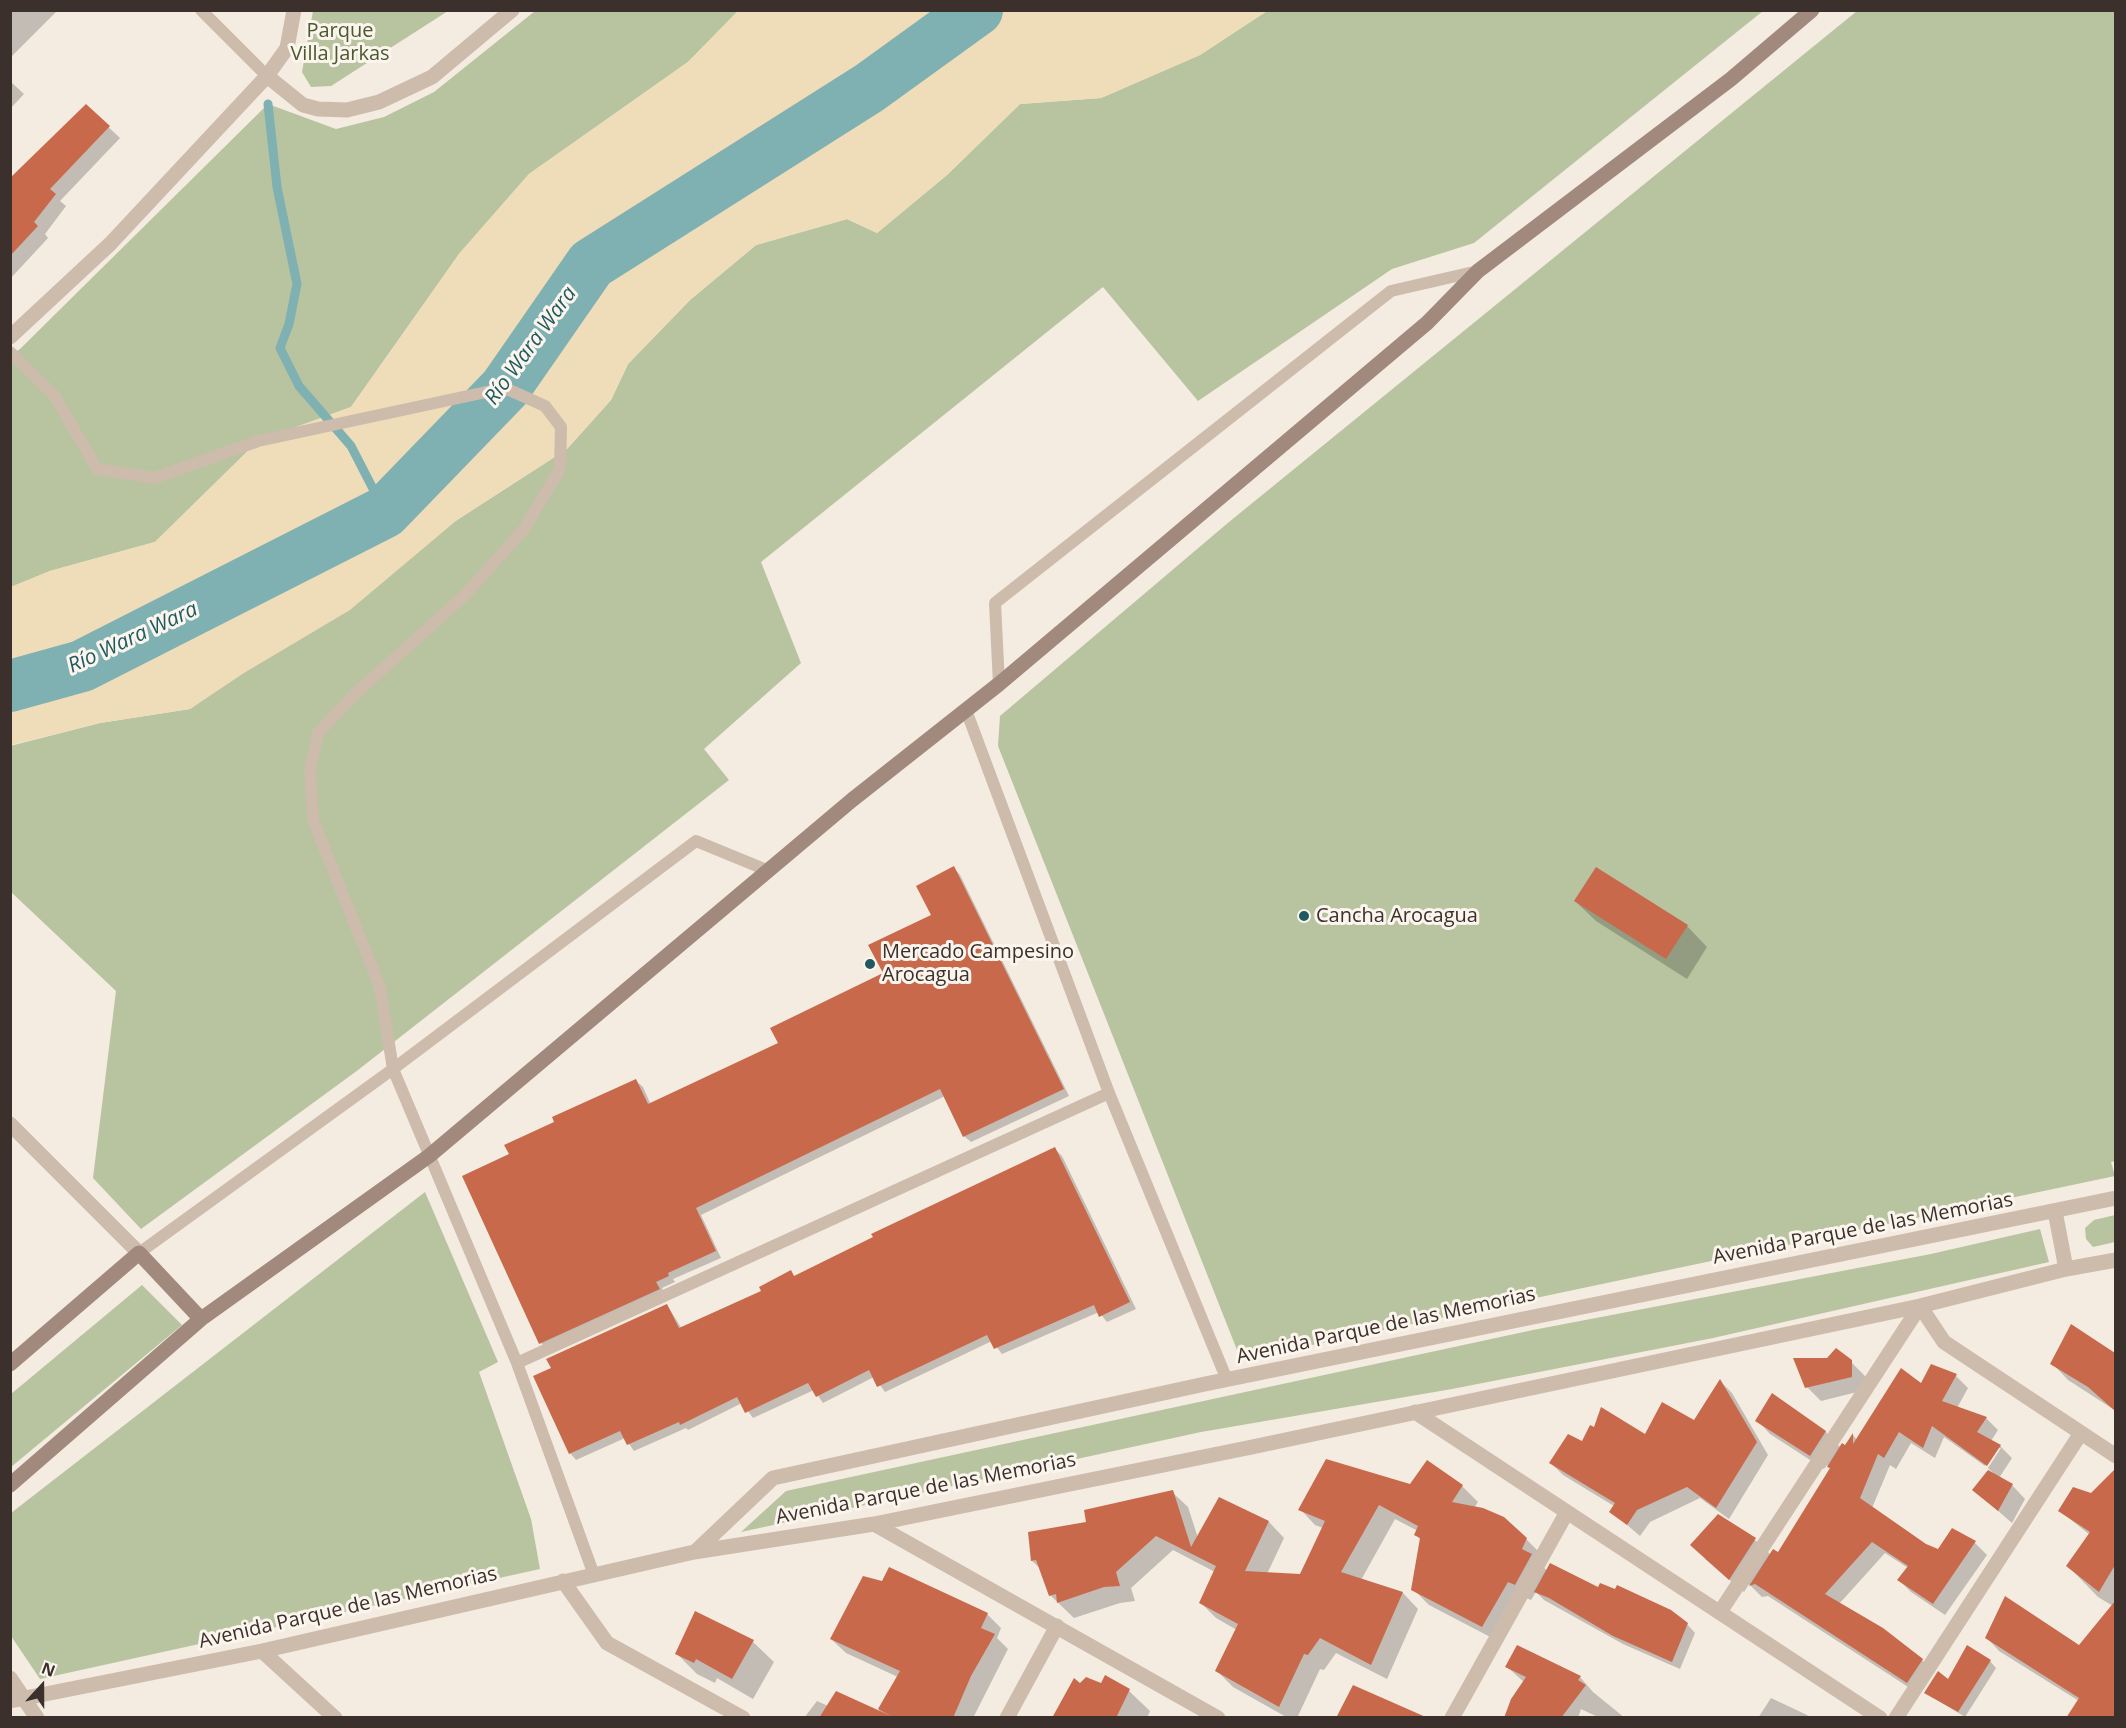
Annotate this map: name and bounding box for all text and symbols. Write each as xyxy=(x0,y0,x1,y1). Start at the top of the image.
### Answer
park label: Parque Villa Jarkas xyxy=(290,19,390,66)
water label: Río Wara Wara xyxy=(480,282,582,410)
water label: Río Wara Wara xyxy=(64,597,202,679)
place label: Cancha Arocagua xyxy=(1316,904,1478,928)
marker: Cancha Arocagua xyxy=(1297,909,1311,923)
place label: Mercado Campesino Arocagua xyxy=(882,940,1074,987)
marker: Mercado Campesino Arocagua xyxy=(863,957,877,971)
street label: Avenida Parque de las Memorias xyxy=(1711,1188,2015,1270)
street label: Avenida Parque de las Memorias xyxy=(1234,1283,1538,1369)
street label: Avenida Parque de las Memorias xyxy=(774,1448,1078,1530)
street label: Avenida Parque de las Memorias xyxy=(197,1562,499,1654)
north arrow xyxy=(12,1656,72,1716)
text: N xyxy=(38,1657,58,1682)

